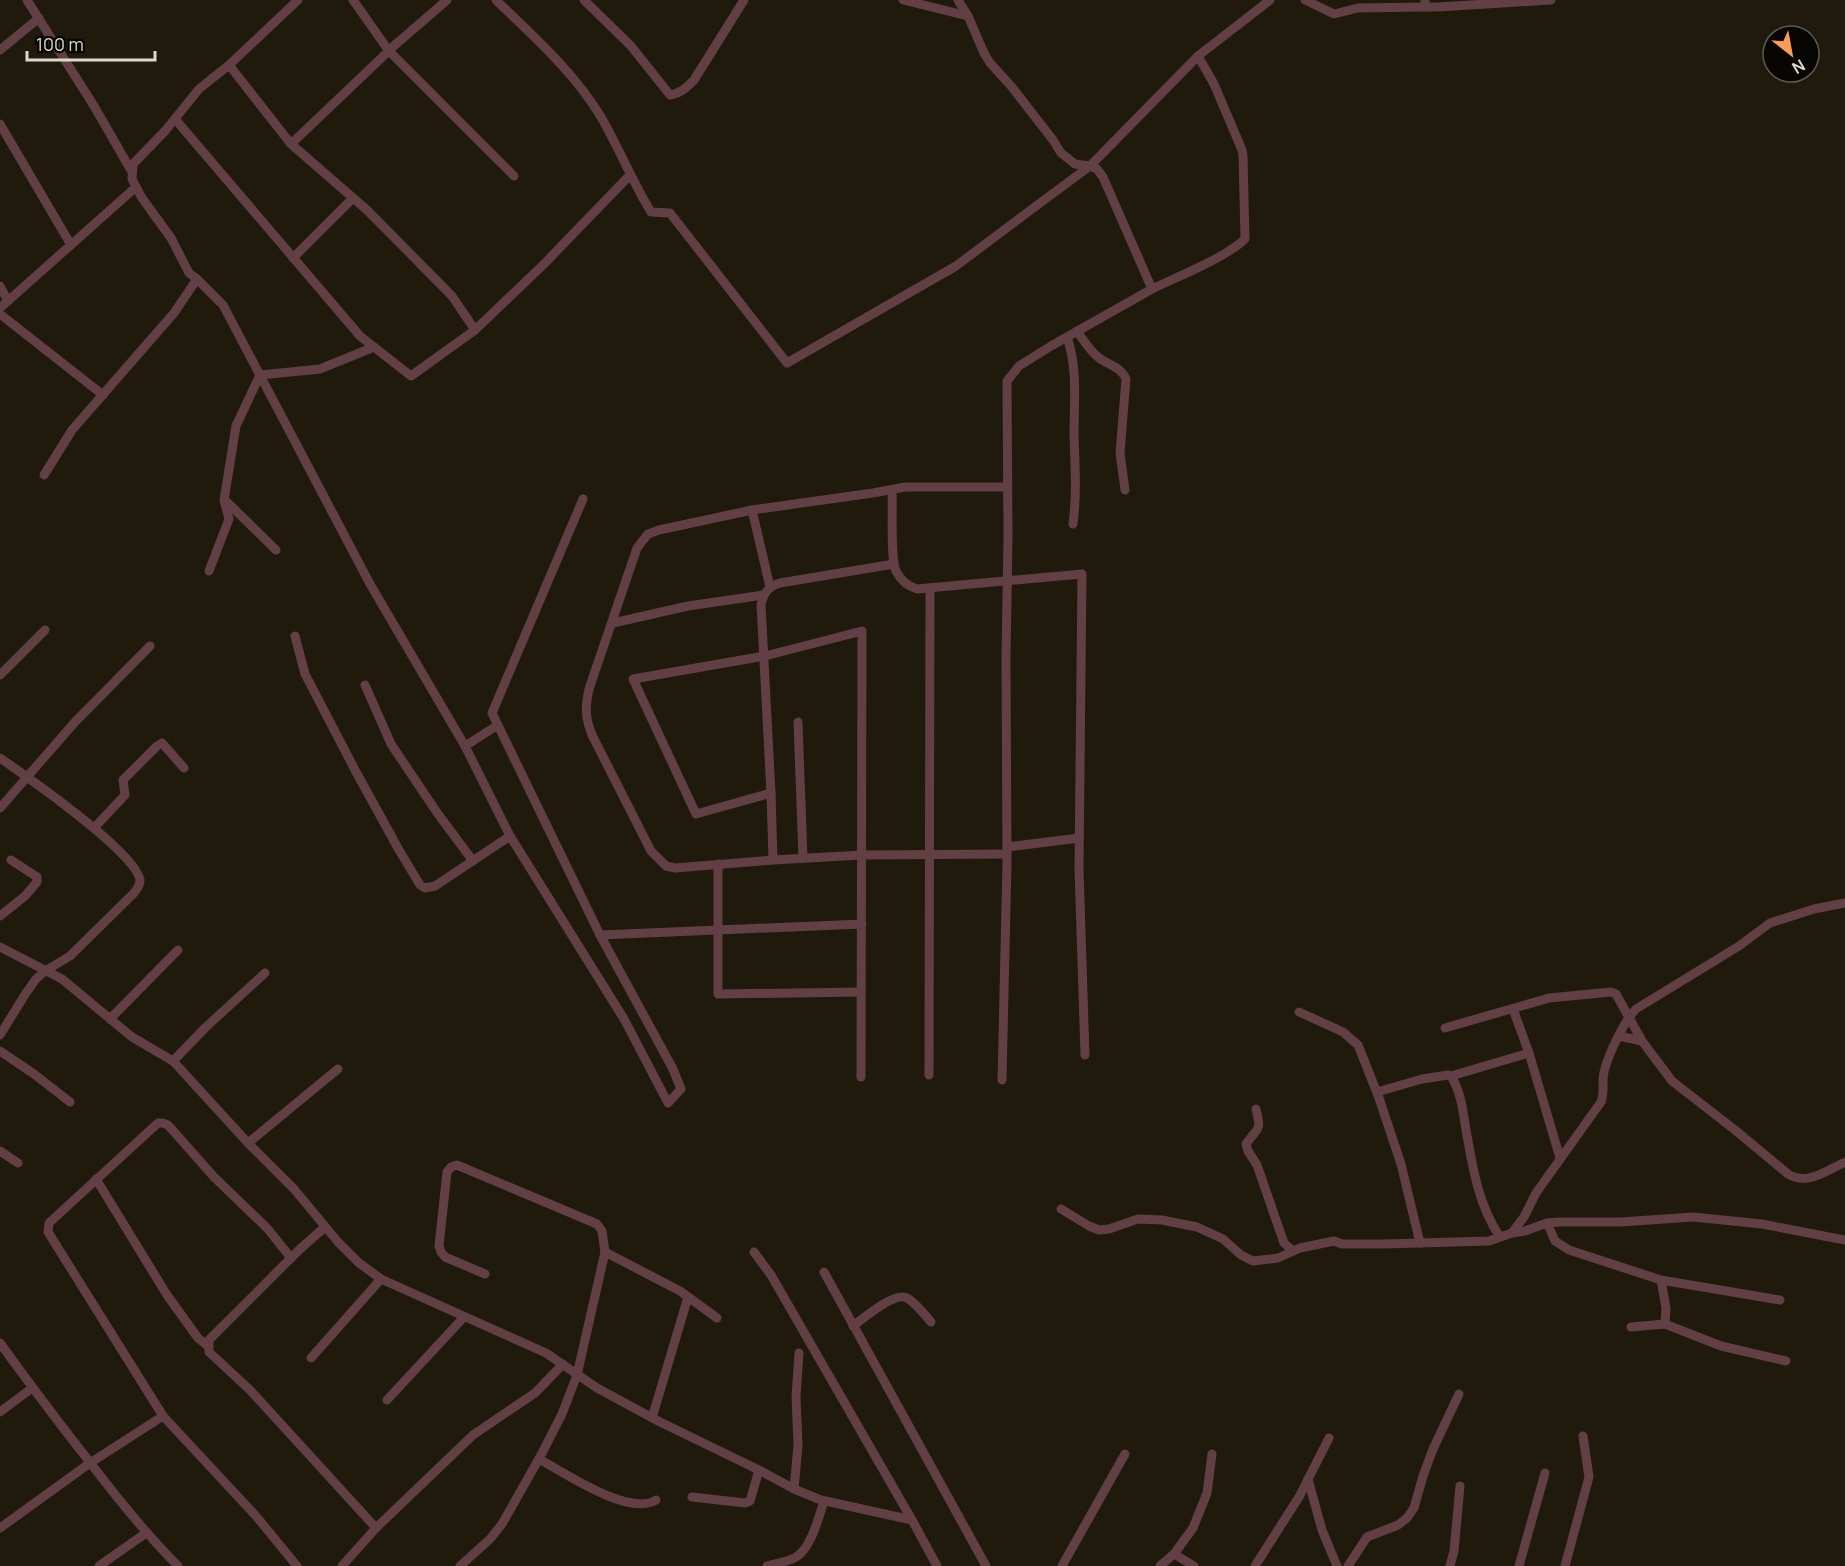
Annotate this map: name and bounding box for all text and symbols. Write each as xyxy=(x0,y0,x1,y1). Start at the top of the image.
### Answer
scale bar xyxy=(27,24,154,62)
north arrow xyxy=(1761,24,1821,84)
text: 100 m xyxy=(36,32,84,56)
text: N xyxy=(1788,54,1809,79)

